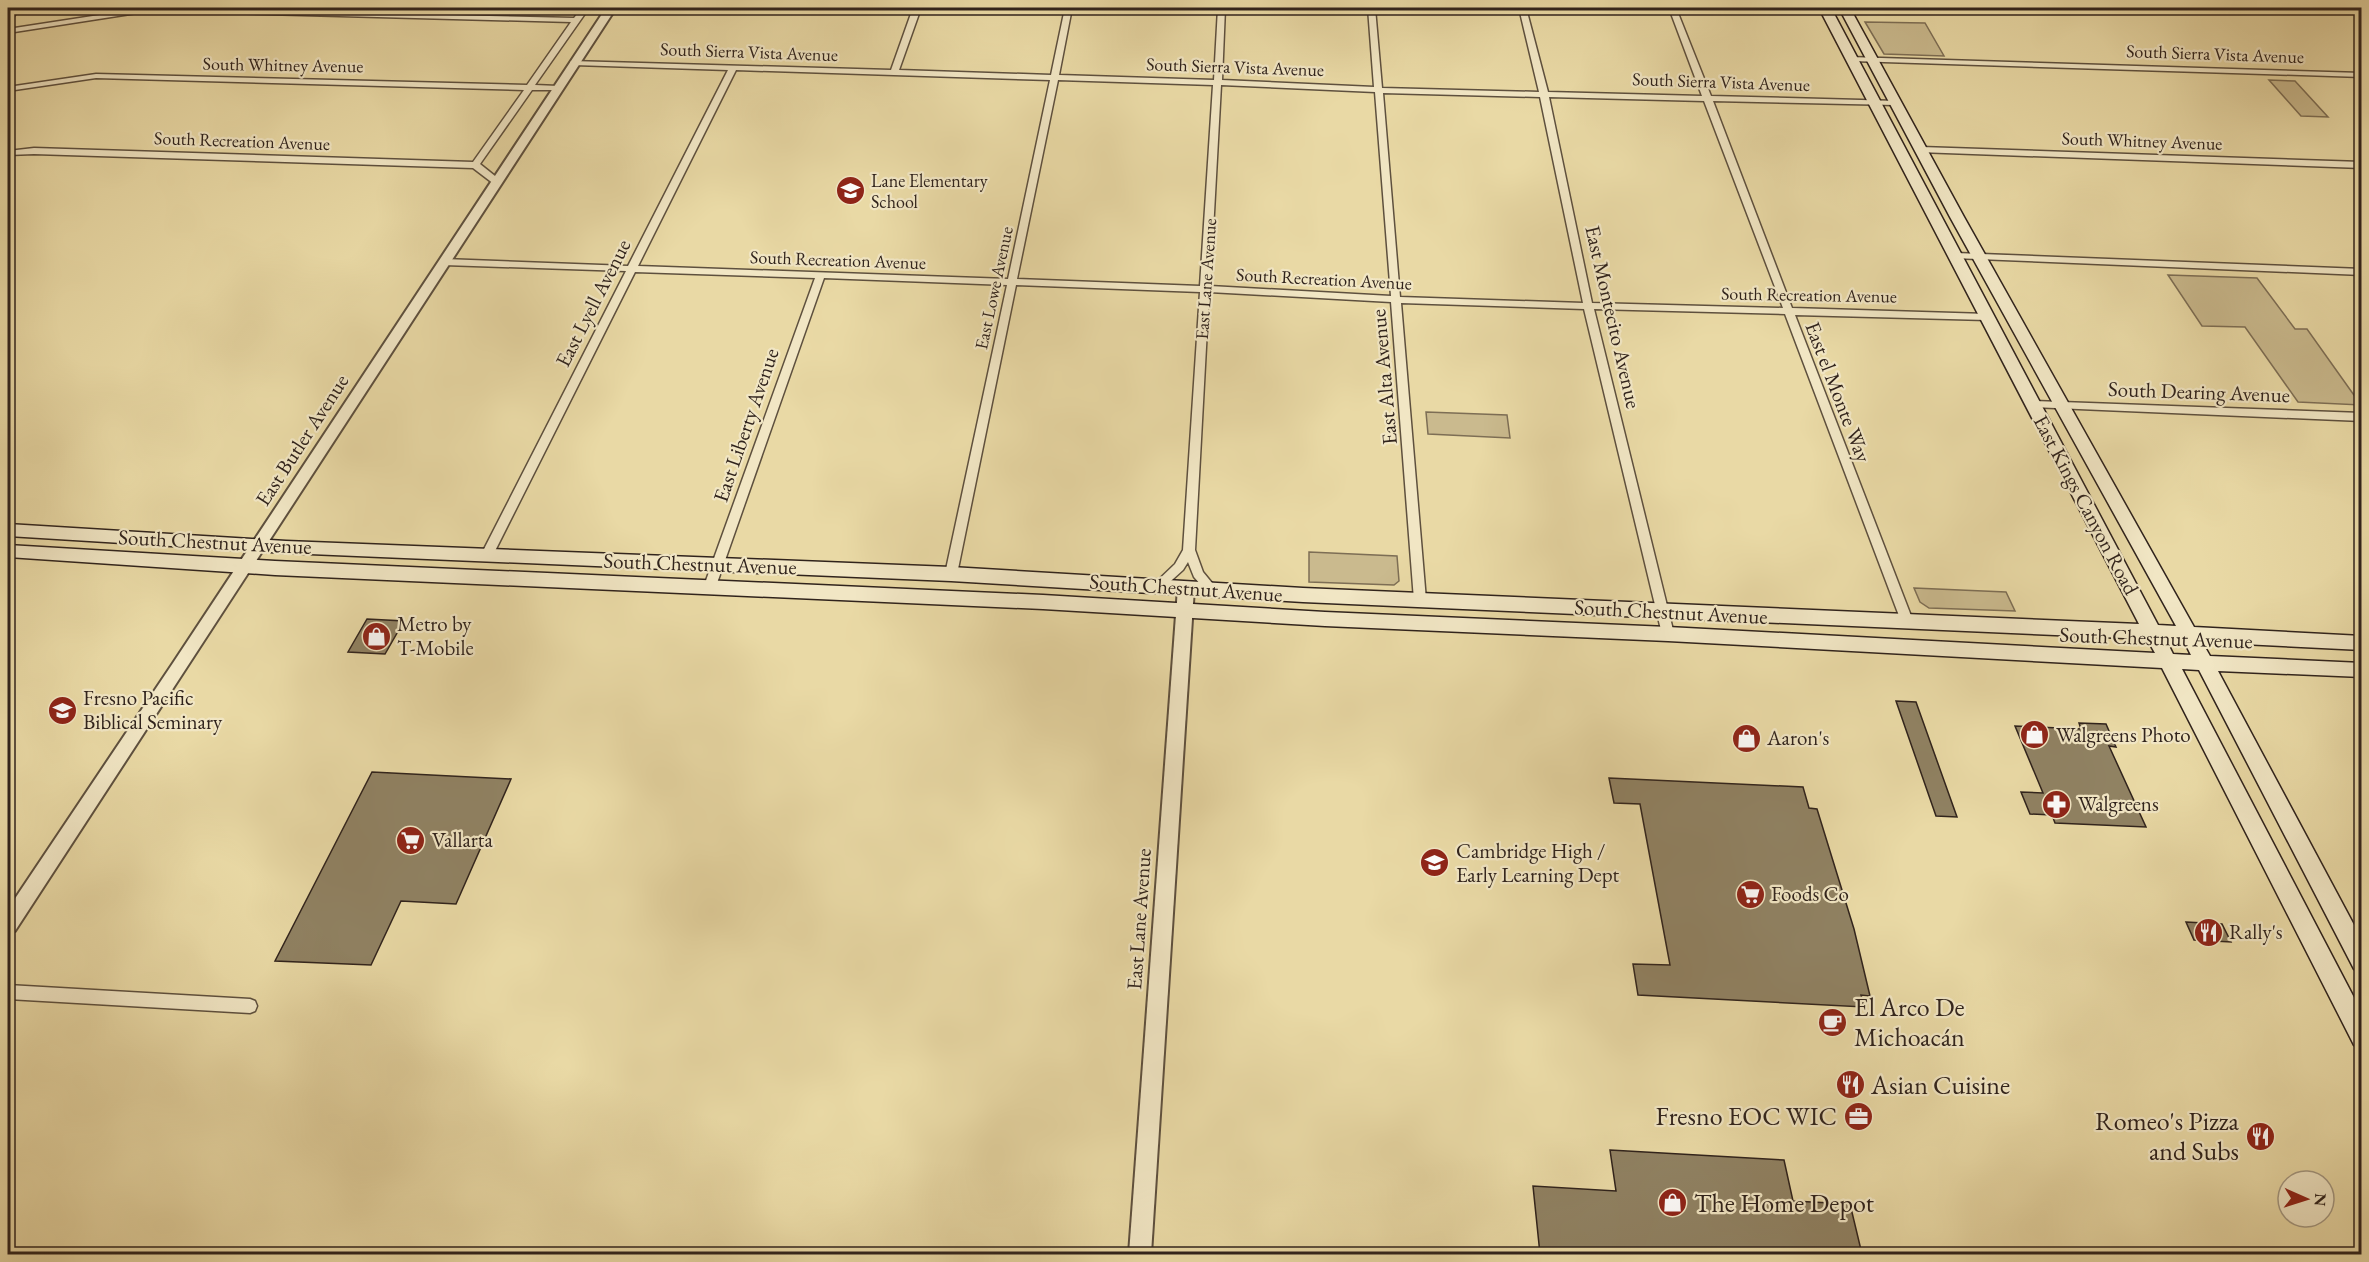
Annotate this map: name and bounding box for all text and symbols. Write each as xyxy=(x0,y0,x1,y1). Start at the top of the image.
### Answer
street label: South Sierra Vista Avenue xyxy=(660,37,838,66)
street label: South Sierra Vista Avenue xyxy=(2126,39,2304,68)
street label: South Whitney Avenue xyxy=(202,52,364,77)
street label: South Sierra Vista Avenue xyxy=(1146,52,1324,81)
street label: South Sierra Vista Avenue xyxy=(1632,67,1810,96)
street label: South Recreation Avenue xyxy=(154,126,330,155)
street label: South Whitney Avenue xyxy=(2061,126,2223,155)
place label: Lane Elementary School xyxy=(871,169,988,213)
school or university icon: Lane Elementary School xyxy=(834,175,866,207)
street label: East Lane Avenue xyxy=(1190,218,1221,340)
street label: East Montecito Avenue xyxy=(1579,223,1648,411)
street label: East Lowe Avenue xyxy=(969,224,1018,352)
street label: East Lyell Avenue xyxy=(549,234,636,371)
street label: South Recreation Avenue xyxy=(750,245,926,274)
street label: South Recreation Avenue xyxy=(1236,262,1412,295)
street label: South Recreation Avenue xyxy=(1721,281,1897,308)
street label: East Alta Avenue xyxy=(1364,308,1403,446)
street label: East el Monte Way xyxy=(1799,318,1878,467)
street label: East Liberty Avenue xyxy=(707,344,784,505)
street label: East Butler Avenue xyxy=(249,369,354,511)
street label: South Dearing Avenue xyxy=(2108,375,2290,408)
street label: East Kings Canyon Road xyxy=(2028,410,2145,600)
street label: South Chestnut Avenue xyxy=(118,523,312,560)
street label: South Chestnut Avenue xyxy=(603,547,797,580)
street label: South Chestnut Avenue xyxy=(1089,567,1283,608)
street label: South Chestnut Avenue xyxy=(1574,593,1768,630)
place label: Metro by T-Mobile xyxy=(397,610,474,661)
shop icon: Metro by T-Mobile xyxy=(360,620,392,652)
street label: South Chestnut Avenue xyxy=(2059,621,2253,654)
place label: Fresno Pacific Biblical Seminary xyxy=(83,684,223,735)
school or university icon: Fresno Pacific Biblical Seminary xyxy=(46,694,78,726)
shop icon: Walgreens Photo xyxy=(2019,719,2051,751)
place label: Walgreens Photo xyxy=(2056,721,2191,748)
shop icon: Aaron's xyxy=(1730,722,1762,754)
place label: Aaron's xyxy=(1766,724,1830,751)
pharmacy icon: Walgreens xyxy=(2041,788,2073,820)
place label: Walgreens xyxy=(2078,790,2159,817)
supermarket icon: Vallarta xyxy=(395,824,427,856)
place label: Vallarta xyxy=(432,826,493,853)
place label: Cambridge High / Early Learning Dept xyxy=(1456,837,1620,888)
street label: East Lane Avenue xyxy=(1120,847,1157,991)
school or university icon: Cambridge High / Early Learning Dept xyxy=(1419,847,1451,879)
supermarket icon: Foods Co xyxy=(1734,878,1766,910)
place label: Foods Co xyxy=(1771,880,1849,907)
restaurant icon: Rally's xyxy=(2192,916,2224,948)
place label: Rally's xyxy=(2229,918,2283,945)
place label: El Arco De Michoacán xyxy=(1854,990,1965,1054)
cafe icon: El Arco De Michoacán xyxy=(1817,1006,1849,1038)
place label: Asian Cuisine xyxy=(1870,1068,2010,1102)
restaurant icon: Asian Cuisine xyxy=(1834,1069,1866,1101)
place label: Fresno EOC WIC xyxy=(1655,1099,1837,1133)
office icon: Fresno EOC WIC xyxy=(1842,1100,1874,1132)
place label: Romeo's Pizza and Subs xyxy=(2095,1104,2240,1168)
restaurant icon: Romeo's Pizza and Subs xyxy=(2244,1120,2276,1152)
north arrow xyxy=(2276,1169,2336,1229)
place label: The Home Depot xyxy=(1694,1186,1874,1220)
shop icon: The Home Depot xyxy=(1657,1187,1689,1219)
text: N xyxy=(2310,1193,2331,1207)

